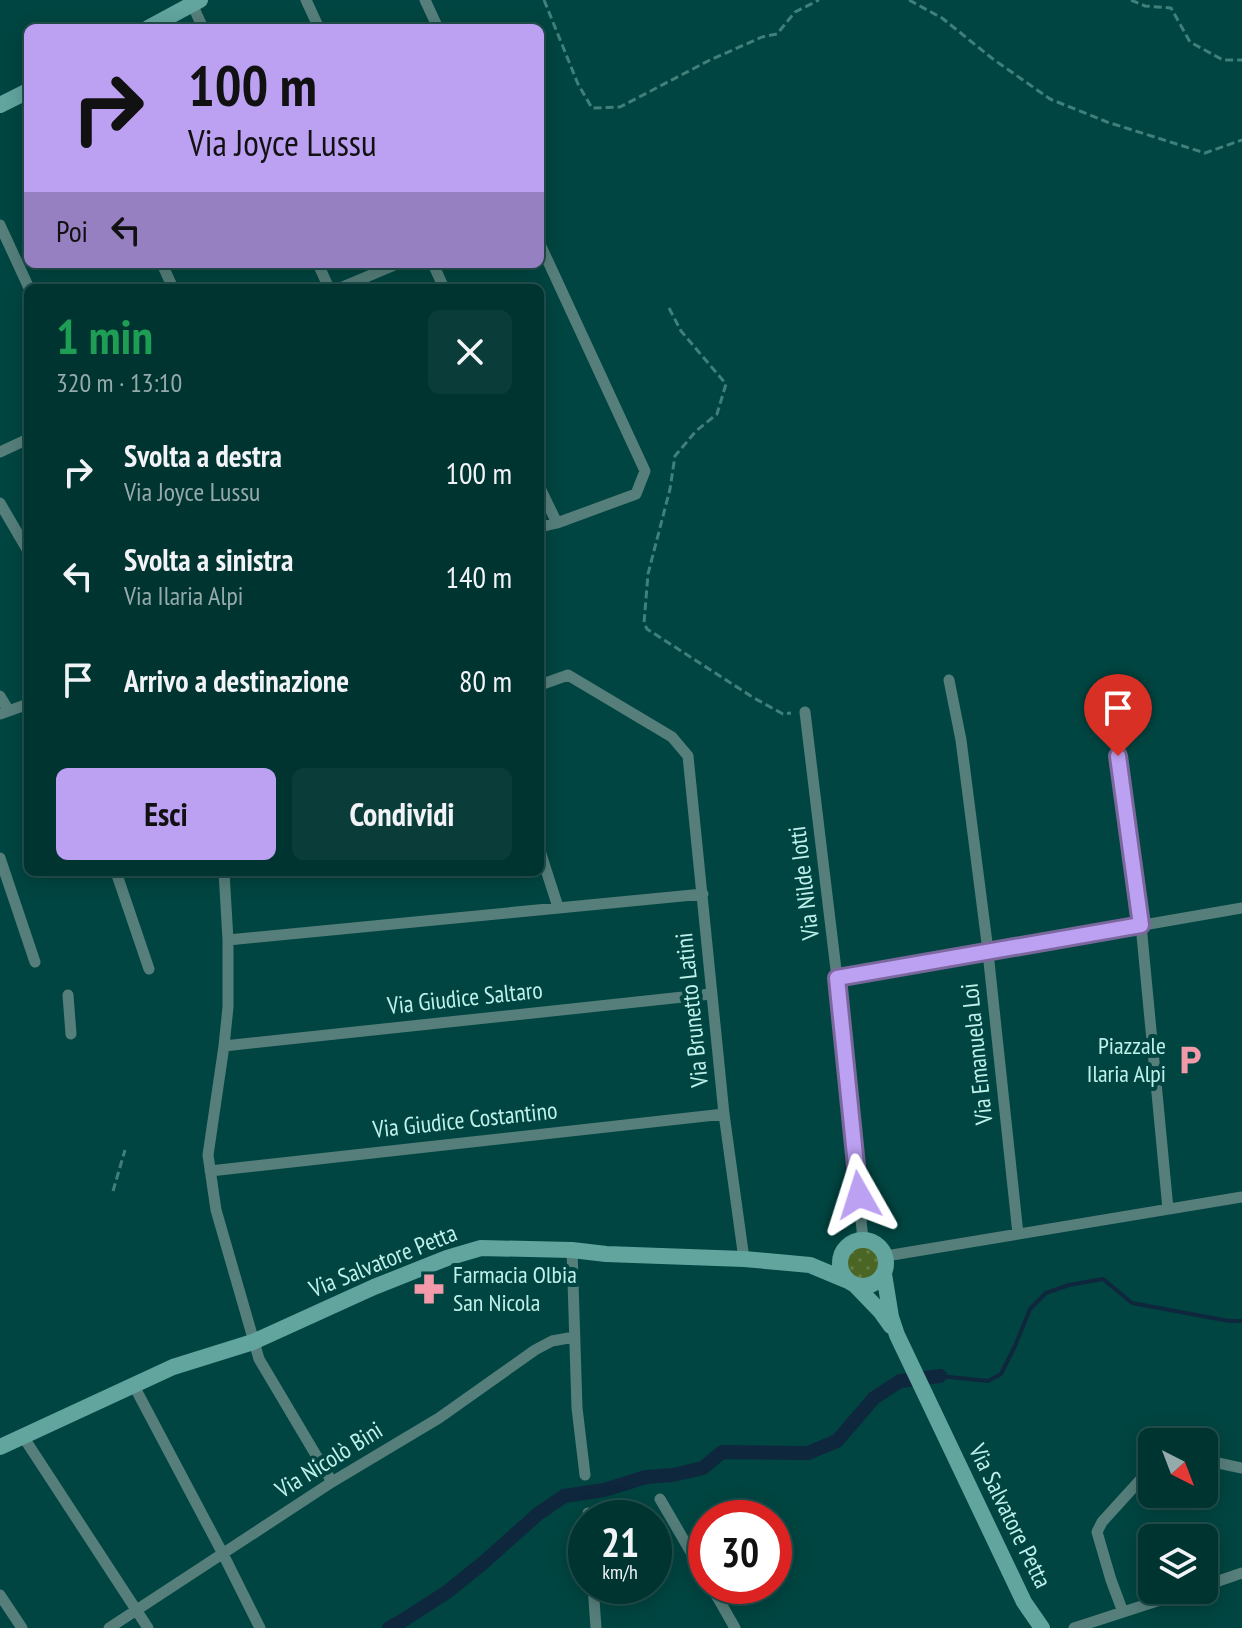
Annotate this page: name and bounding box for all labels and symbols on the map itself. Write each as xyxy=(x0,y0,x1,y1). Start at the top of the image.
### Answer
pin xyxy=(1084,674,1152,756)
street label: Via Nilde Iotti xyxy=(781,824,826,943)
street label: Via Brunetto Latini xyxy=(668,931,715,1090)
street label: Via Giudice Saltaro xyxy=(385,974,544,1021)
street label: Via Emanuela Loi xyxy=(954,982,999,1127)
place label: Piazzale Ilaria Alpi xyxy=(1087,1030,1166,1089)
parking icon: Piazzale Ilaria Alpi xyxy=(1173,1043,1207,1077)
street label: Via Giudice Costantino xyxy=(370,1094,559,1145)
position arrow xyxy=(817,1153,901,1237)
street label: Via Salvatore Petta xyxy=(303,1217,461,1305)
place label: Farmacia Olbia San Nicola xyxy=(453,1259,577,1318)
pharmacy icon: Farmacia Olbia San Nicola xyxy=(412,1272,446,1306)
street label: Via Nicolò Bini xyxy=(268,1414,388,1505)
north arrow xyxy=(1138,1428,1218,1508)
street label: Via Salvatore Petta xyxy=(962,1438,1059,1593)
speed limit sign: 30 xyxy=(688,1500,792,1604)

